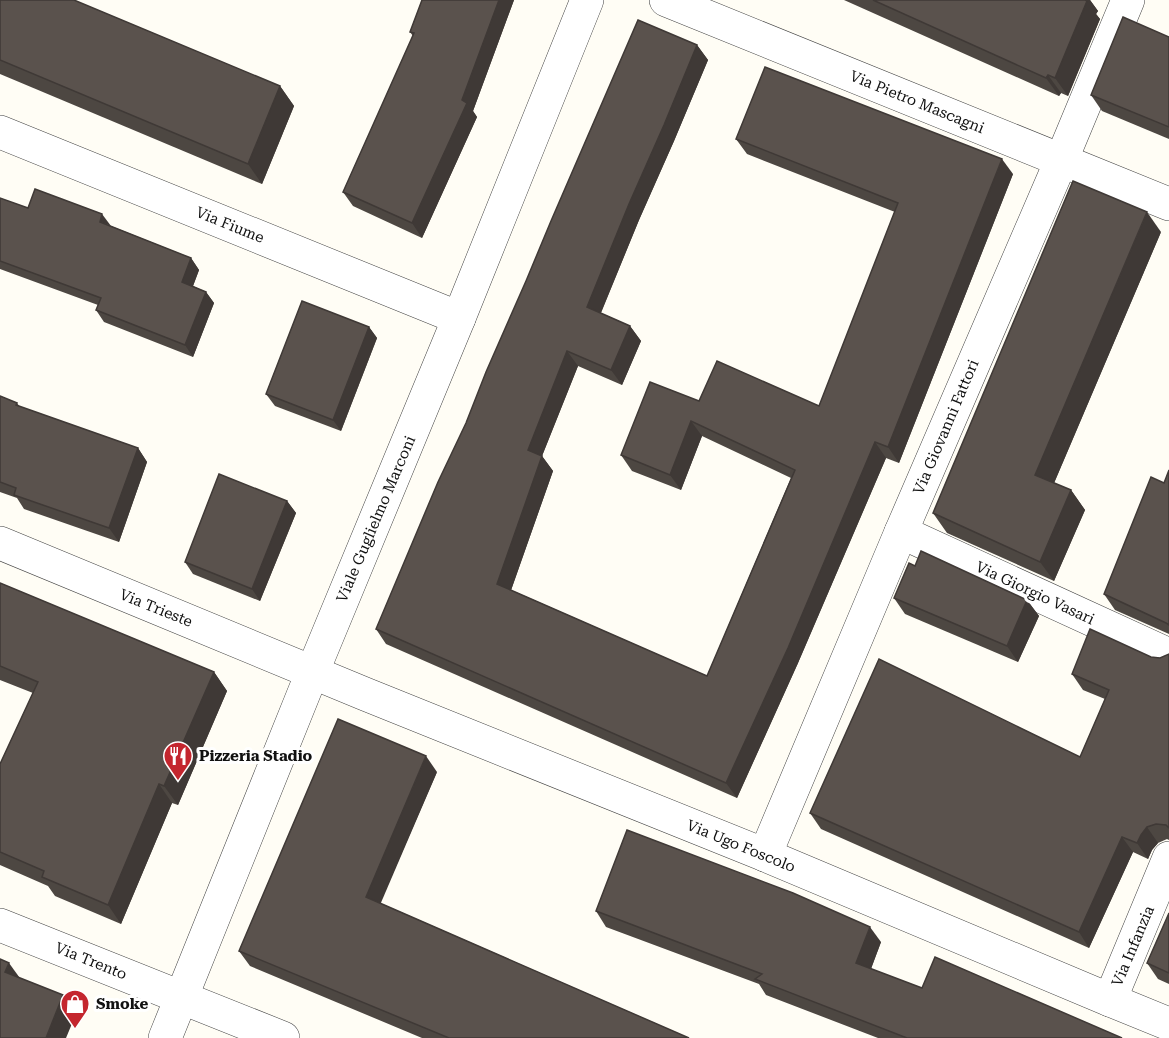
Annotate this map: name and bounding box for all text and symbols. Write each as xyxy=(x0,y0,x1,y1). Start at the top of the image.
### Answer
street label: Via Pietro Mascagni xyxy=(847,67,987,137)
street label: Via Fiume xyxy=(193,203,267,247)
street label: Via Giovanni Fattori xyxy=(909,357,983,497)
street label: Viale Guglielmo Marconi xyxy=(333,433,419,605)
street label: Via Giorgio Vasari xyxy=(973,558,1097,628)
street label: Via Trieste xyxy=(117,585,195,631)
restaurant icon: Pizzeria Stadio xyxy=(162,740,194,782)
place label: Pizzeria Stadio xyxy=(199,747,313,765)
street label: Via Ugo Foscolo xyxy=(684,816,798,876)
street label: Via Infanzia xyxy=(1108,903,1158,989)
street label: Via Trento xyxy=(53,938,129,984)
shop icon: Smoke xyxy=(59,988,91,1030)
place label: Smoke xyxy=(96,995,148,1013)

